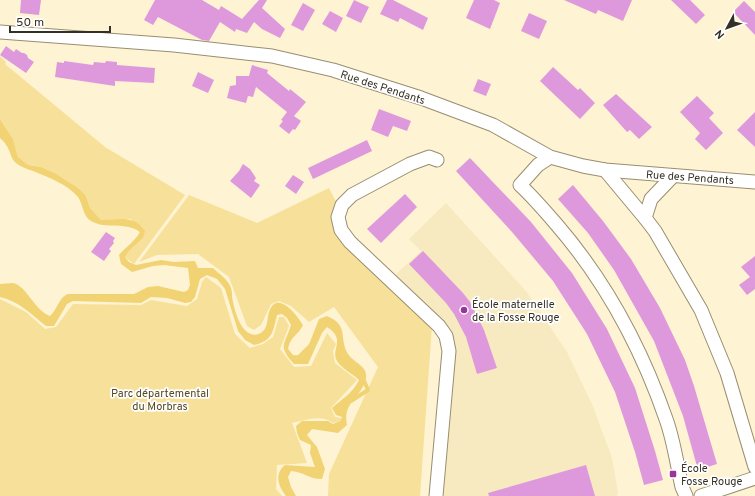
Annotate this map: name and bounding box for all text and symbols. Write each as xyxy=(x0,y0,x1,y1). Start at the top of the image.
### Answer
scale bar xyxy=(10,8,110,34)
north arrow xyxy=(707,8,747,48)
text: 50 m xyxy=(16,15,44,31)
text: N xyxy=(712,26,728,41)
street label: Rue des Pendants xyxy=(339,68,427,108)
street label: Rue des Pendants xyxy=(645,168,734,188)
place label: École maternelle de la Fosse Rouge xyxy=(472,297,559,325)
marker: École maternelle de la Fosse Rouge xyxy=(459,305,469,315)
park label: Parc départemental du Morbras xyxy=(111,387,209,414)
place label: École Fosse Rouge xyxy=(681,461,742,489)
marker: École Fosse Rouge xyxy=(668,469,678,479)

